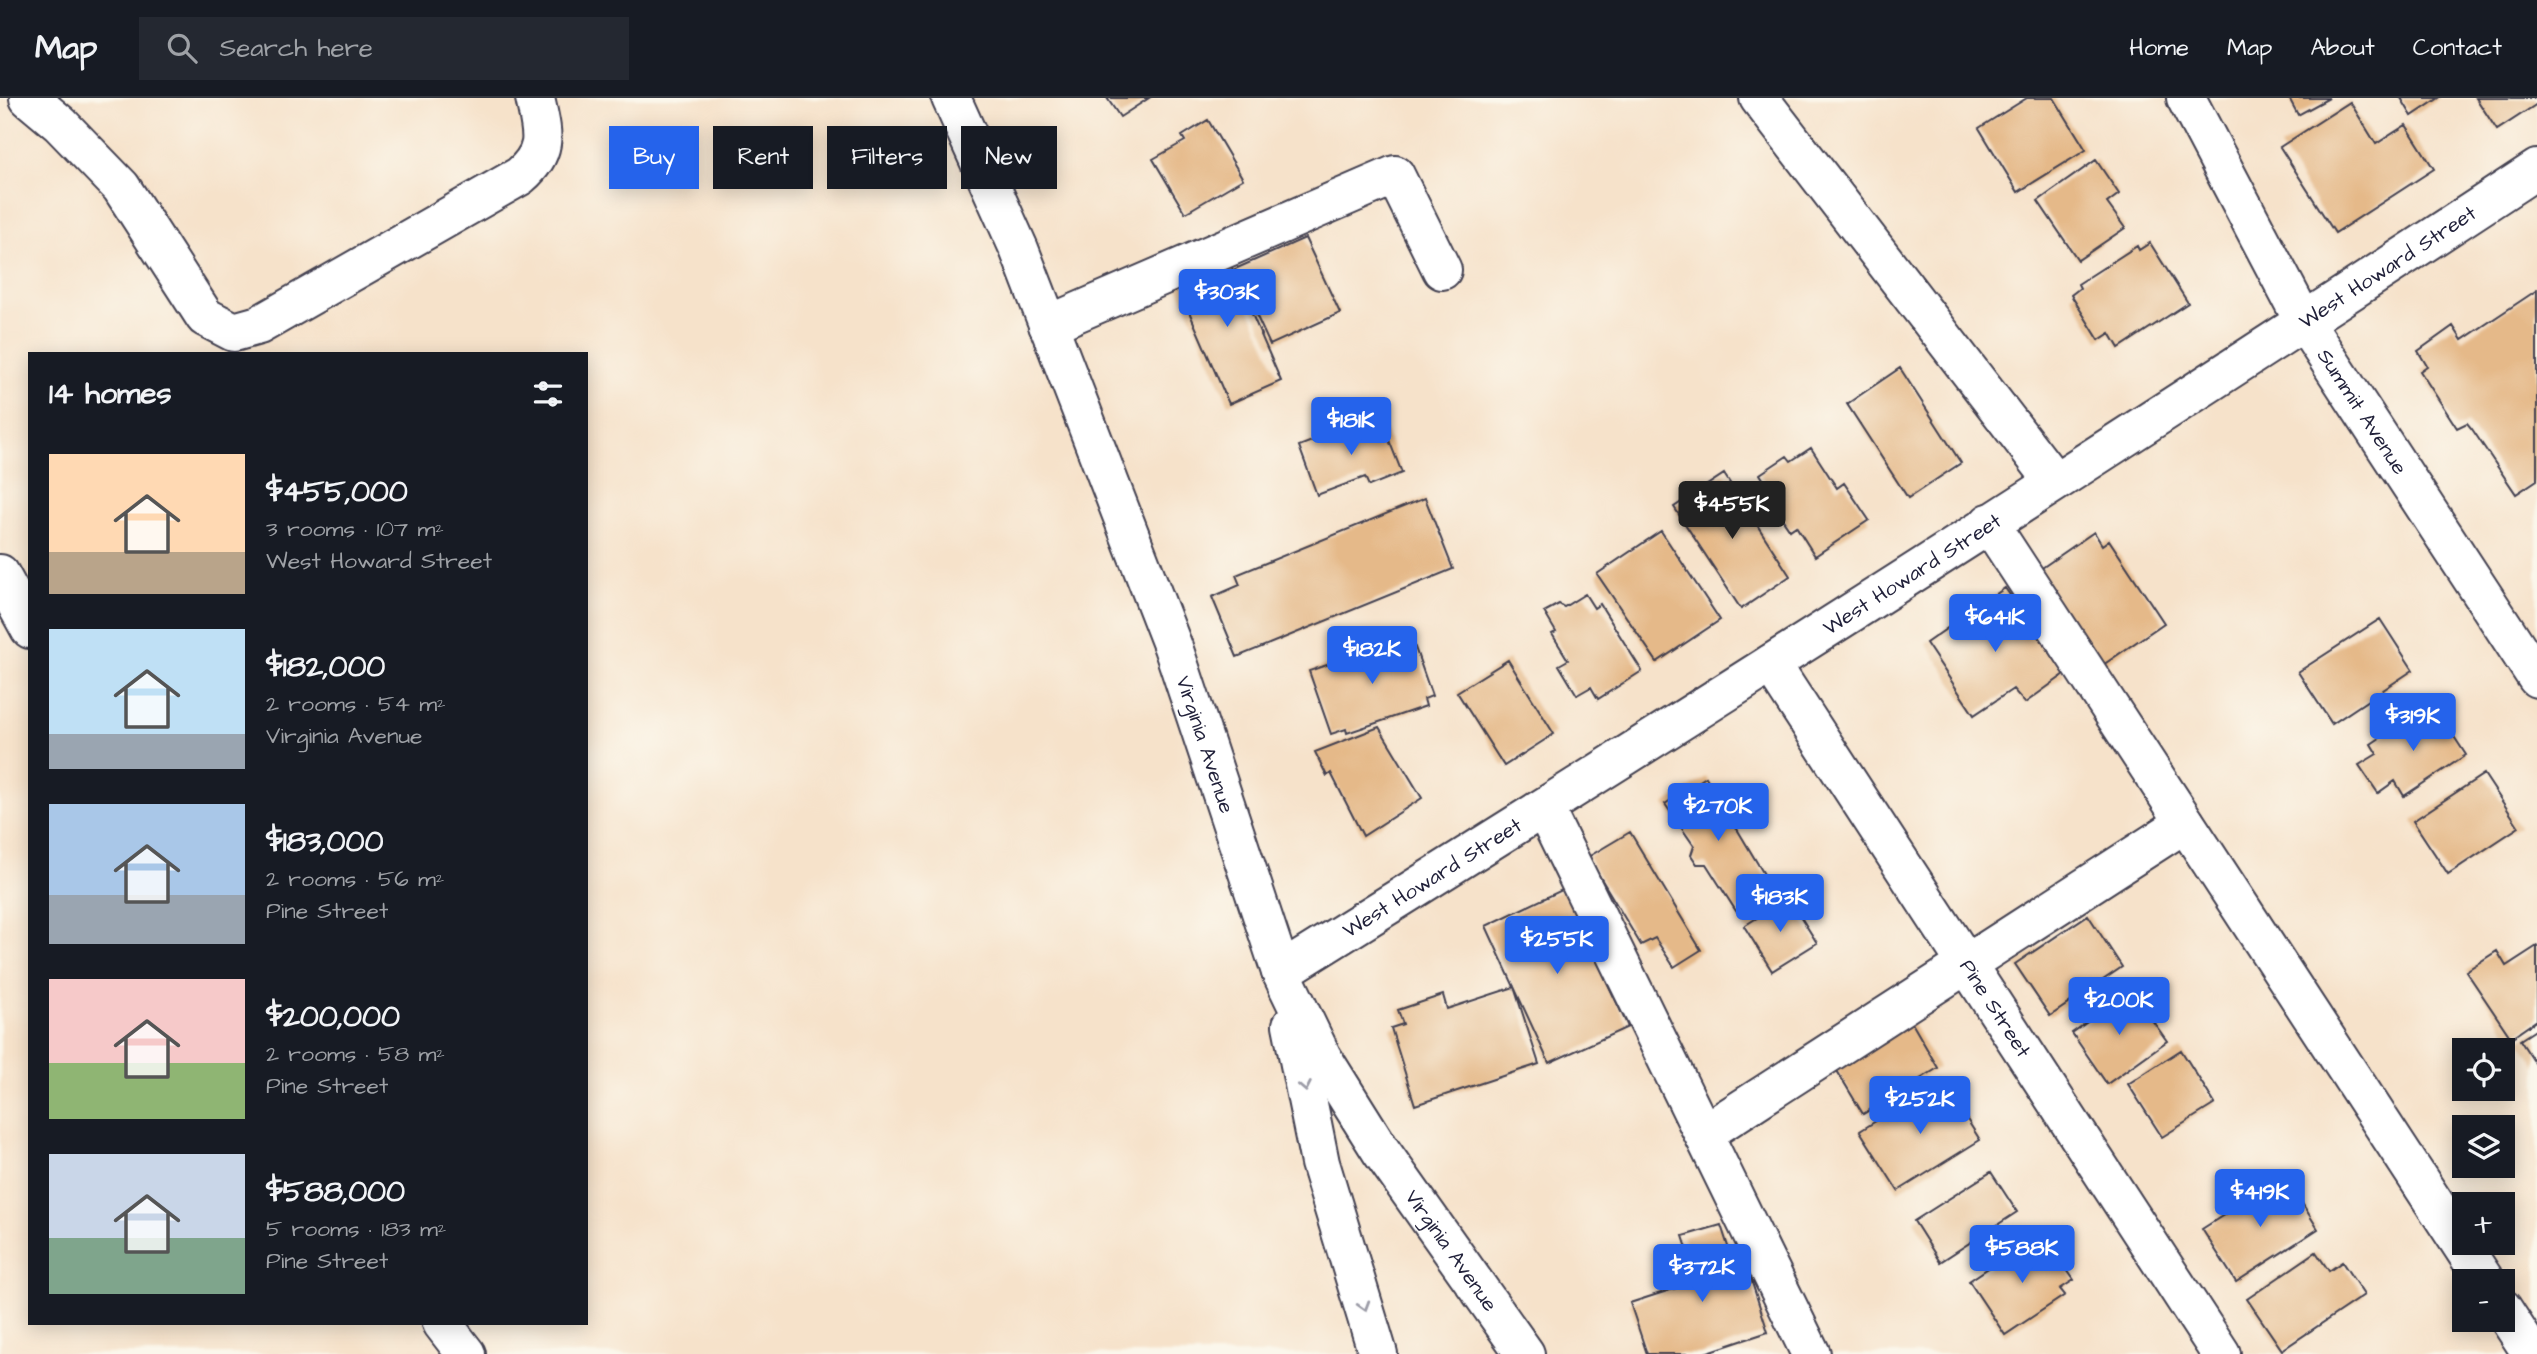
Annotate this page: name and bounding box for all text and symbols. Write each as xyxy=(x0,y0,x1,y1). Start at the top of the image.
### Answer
search box xyxy=(139,17,629,80)
text: Map xyxy=(35,25,97,71)
icon: search xyxy=(163,29,201,67)
text: Search here xyxy=(219,30,373,66)
text: Home xyxy=(2129,31,2189,65)
text: Map xyxy=(2227,31,2272,65)
text: About xyxy=(2310,31,2375,65)
text: Contact xyxy=(2413,31,2502,65)
chip: Buy xyxy=(609,126,699,189)
chip: Rent xyxy=(713,126,813,189)
chip: Filters xyxy=(827,126,947,189)
chip: New xyxy=(961,126,1057,189)
street label: West Howard Street xyxy=(2293,199,2482,336)
pin: $303K xyxy=(1178,270,1276,329)
text: $303K xyxy=(1195,276,1259,308)
street label: Summit Avenue xyxy=(2310,343,2414,480)
text: 14 homes xyxy=(49,373,172,415)
icon: filters xyxy=(529,375,567,413)
pin: $181K xyxy=(1302,398,1400,457)
text: $181K xyxy=(1327,404,1375,436)
text: $455,000 xyxy=(266,471,408,513)
icon: home xyxy=(105,482,189,566)
pin: $455K xyxy=(1683,482,1781,541)
text: $455K xyxy=(1695,488,1769,520)
street label: West Howard Street xyxy=(1817,506,2007,642)
text: 3 rooms · 107 m² xyxy=(266,513,444,545)
text: West Howard Street xyxy=(266,545,492,577)
pin: $641K xyxy=(1946,594,2044,654)
text: $641K xyxy=(1965,601,2025,633)
pin: $182K xyxy=(1323,626,1421,686)
text: $182K xyxy=(1343,633,1401,665)
text: $182,000 xyxy=(266,646,385,688)
icon: home xyxy=(105,657,189,741)
street label: Virginia Avenue xyxy=(1169,672,1241,817)
text: 2 rooms · 54 m² xyxy=(266,688,446,720)
pin: $319K xyxy=(2364,694,2462,753)
text: $319K xyxy=(2386,700,2440,732)
text: Virginia Avenue xyxy=(266,720,423,752)
pin: $270K xyxy=(1669,784,1767,843)
text: $270K xyxy=(1684,790,1752,822)
street label: West Howard Street xyxy=(1337,811,1528,945)
text: $183,000 xyxy=(266,821,383,863)
icon: home xyxy=(105,832,189,916)
text: 2 rooms · 56 m² xyxy=(266,863,444,895)
pin: $183K xyxy=(1731,874,1829,934)
text: $183K xyxy=(1752,881,1808,913)
text: Pine Street xyxy=(266,895,388,927)
pin: $255K xyxy=(1508,916,1606,976)
text: $255K xyxy=(1521,923,1593,955)
street label: Pine Street xyxy=(1952,954,2038,1064)
pin: $200K xyxy=(2070,978,2168,1037)
text: $200K xyxy=(2085,984,2153,1016)
text: $200,000 xyxy=(266,996,400,1038)
icon: home xyxy=(105,1007,189,1091)
text: 2 rooms · 58 m² xyxy=(266,1038,445,1070)
map controls xyxy=(2452,1038,2515,1332)
button: locate xyxy=(2452,1038,2515,1101)
text: Pine Street xyxy=(266,1070,388,1102)
pin: $252K xyxy=(1871,1076,1969,1136)
one-way arrow xyxy=(1296,1081,1311,1093)
text: $252K xyxy=(1885,1083,1955,1115)
button: layers xyxy=(2452,1115,2515,1178)
pin: $419K xyxy=(2211,1170,2309,1229)
text: $588,000 xyxy=(266,1171,405,1213)
text: $419K xyxy=(2231,1176,2289,1208)
icon: home xyxy=(105,1182,189,1266)
street label: Virginia Avenue xyxy=(1398,1184,1504,1317)
button: + xyxy=(2452,1192,2515,1255)
text: 5 rooms · 183 m² xyxy=(266,1213,446,1245)
pin: $588K xyxy=(1973,1226,2071,1285)
text: $588K xyxy=(1986,1232,2058,1264)
pin: $372K xyxy=(1653,1244,1751,1304)
text: Pine Street xyxy=(266,1245,388,1277)
text: $372K xyxy=(1669,1251,1735,1283)
button: − xyxy=(2452,1269,2515,1332)
one-way arrow xyxy=(1355,1300,1370,1312)

